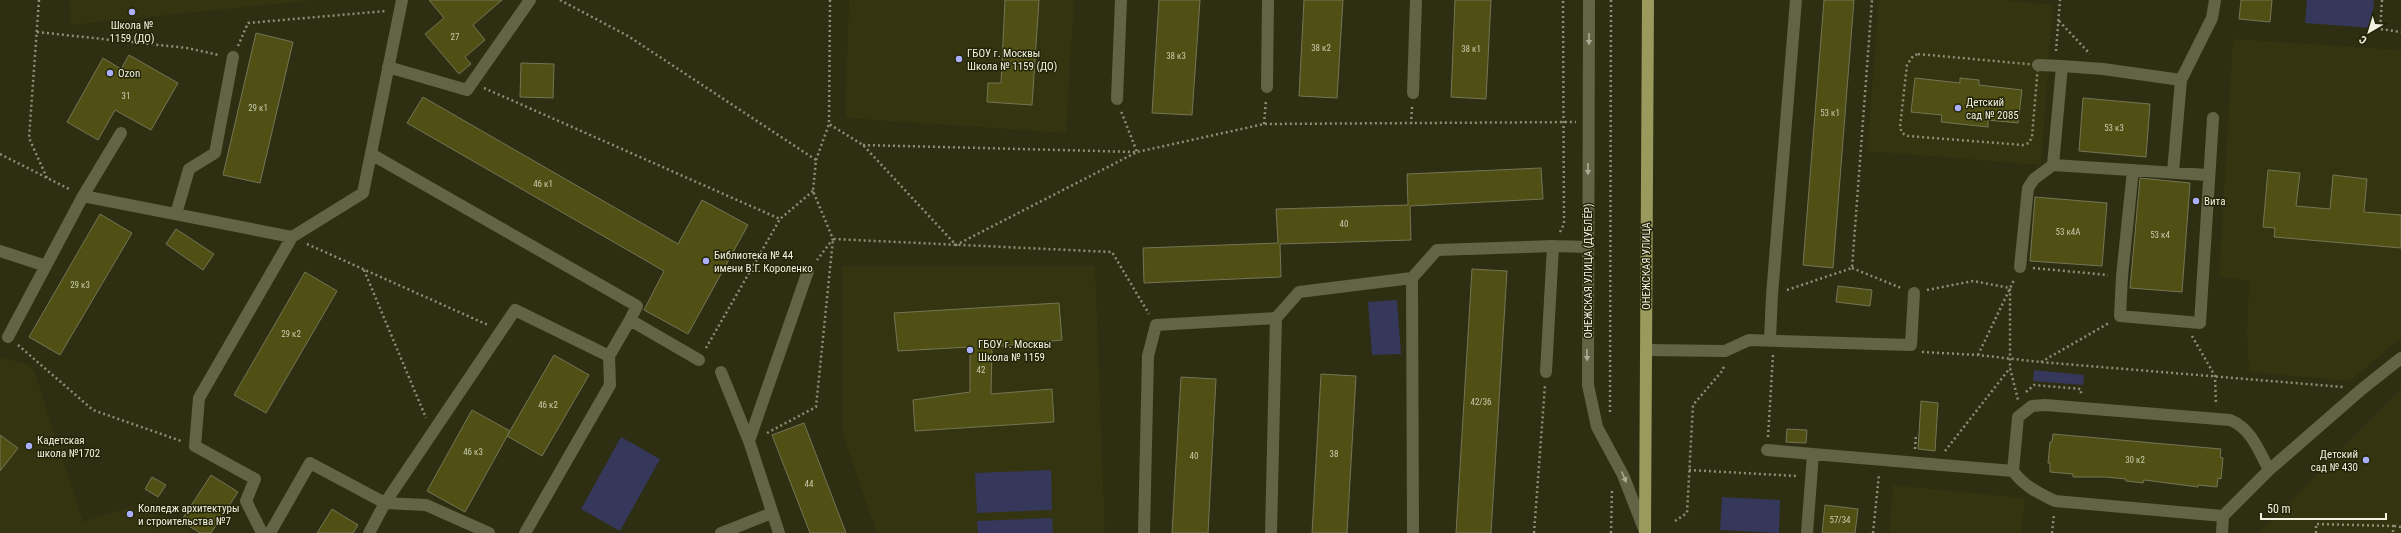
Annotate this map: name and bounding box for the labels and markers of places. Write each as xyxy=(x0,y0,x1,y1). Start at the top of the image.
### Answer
marker: Школа № 1159 (ДО) xyxy=(127,7,137,17)
place label: Школа № 1159 (ДО) xyxy=(110,19,154,45)
place label: ГБОУ г. Москвы Школа № 1159 (ДО) xyxy=(967,47,1057,73)
marker: ГБОУ г. Москвы Школа № 1159 (ДО) xyxy=(954,54,964,64)
place label: Ozon xyxy=(118,67,140,80)
marker: Ozon xyxy=(105,68,115,78)
place label: Детский сад № 2085 xyxy=(1966,96,2019,122)
marker: Детский сад № 2085 xyxy=(1953,103,1963,113)
place label: Вита xyxy=(2204,195,2225,208)
marker: Вита xyxy=(2191,196,2201,206)
place label: Библиотека № 44 имени В.Г. Короленко xyxy=(714,249,813,275)
marker: Библиотека № 44 имени В.Г. Короленко xyxy=(701,256,711,266)
place label: ГБОУ г. Москвы Школа № 1159 xyxy=(978,338,1051,364)
marker: ГБОУ г. Москвы Школа № 1159 xyxy=(965,345,975,355)
place label: Кадетская школа №1702 xyxy=(37,434,100,460)
marker: Кадетская школа №1702 xyxy=(24,441,34,451)
place label: Детский сад № 430 xyxy=(2311,448,2358,474)
marker: Детский сад № 430 xyxy=(2361,455,2371,465)
place label: Колледж архитектуры и строительства №7 xyxy=(138,502,240,528)
marker: Колледж архитектуры и строительства №7 xyxy=(125,509,135,519)

